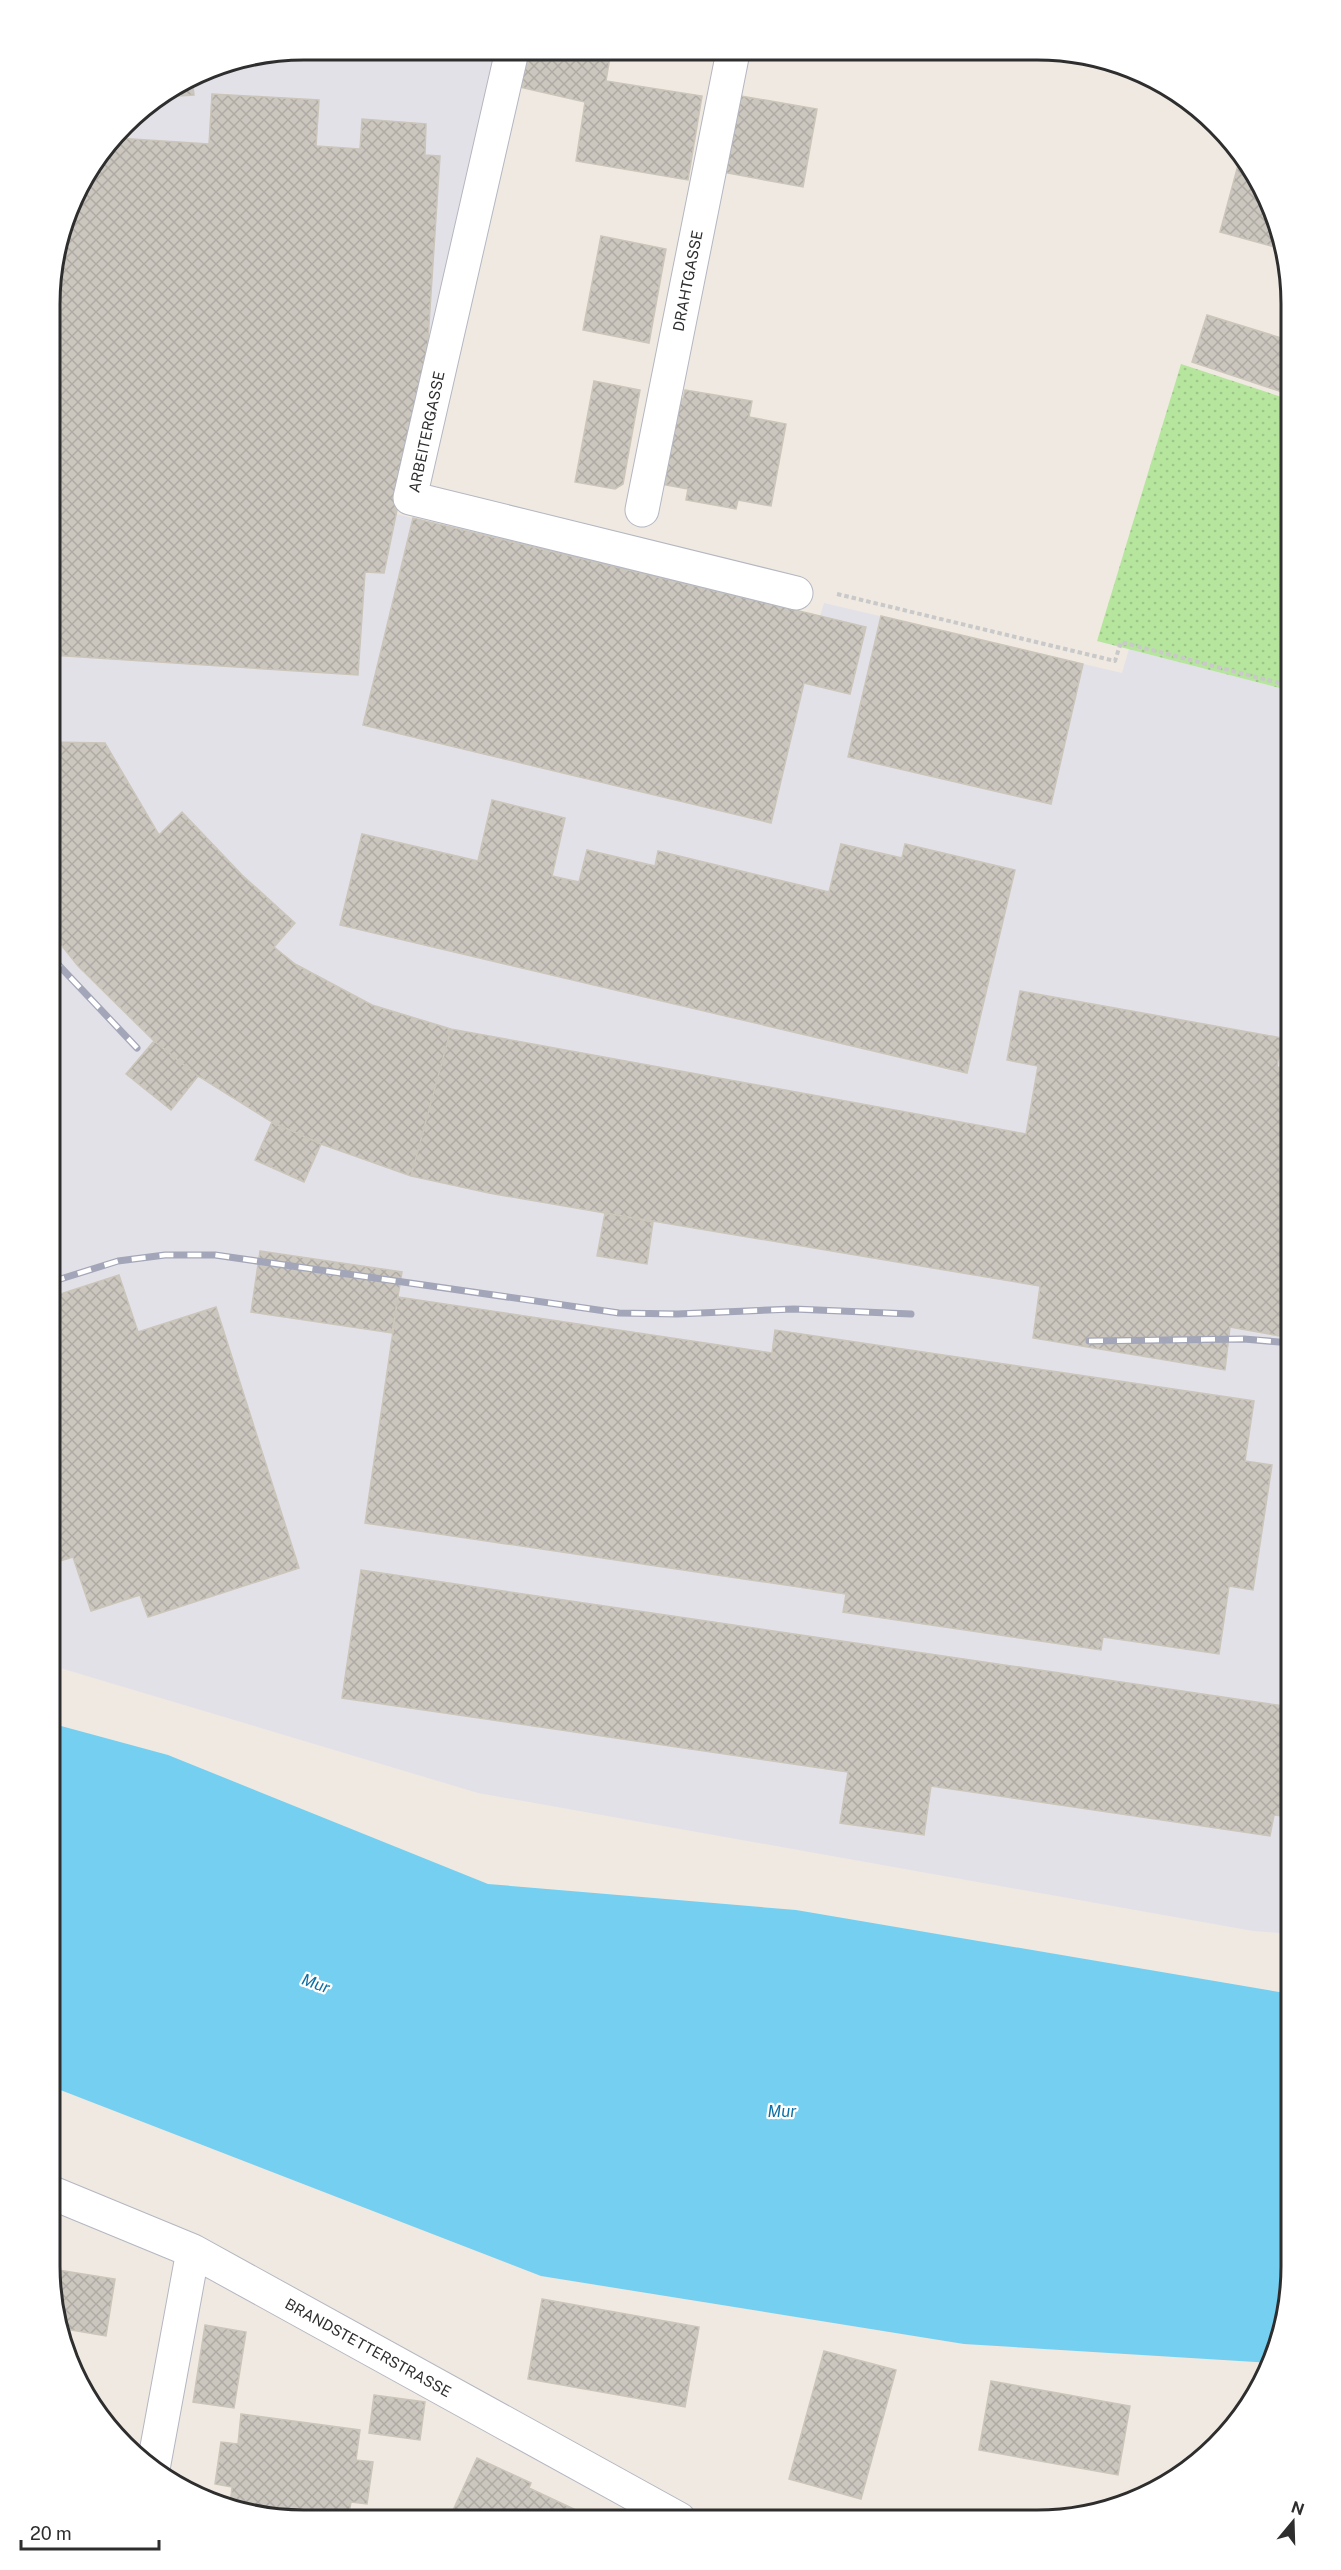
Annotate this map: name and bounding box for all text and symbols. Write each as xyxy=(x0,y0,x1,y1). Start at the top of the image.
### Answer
street label: DRAHTGASSE xyxy=(669,229,706,333)
street label: ARBEITERGASSE xyxy=(405,370,448,494)
water label: Mur xyxy=(299,1970,333,1998)
water label: Mur xyxy=(768,2102,797,2121)
street label: BRANDSTETTERSTRASSE xyxy=(282,2295,454,2400)
north arrow xyxy=(1263,2492,1323,2552)
text: N xyxy=(1289,2497,1307,2519)
scale bar xyxy=(21,2513,159,2551)
text: 20 m xyxy=(30,2523,72,2544)

